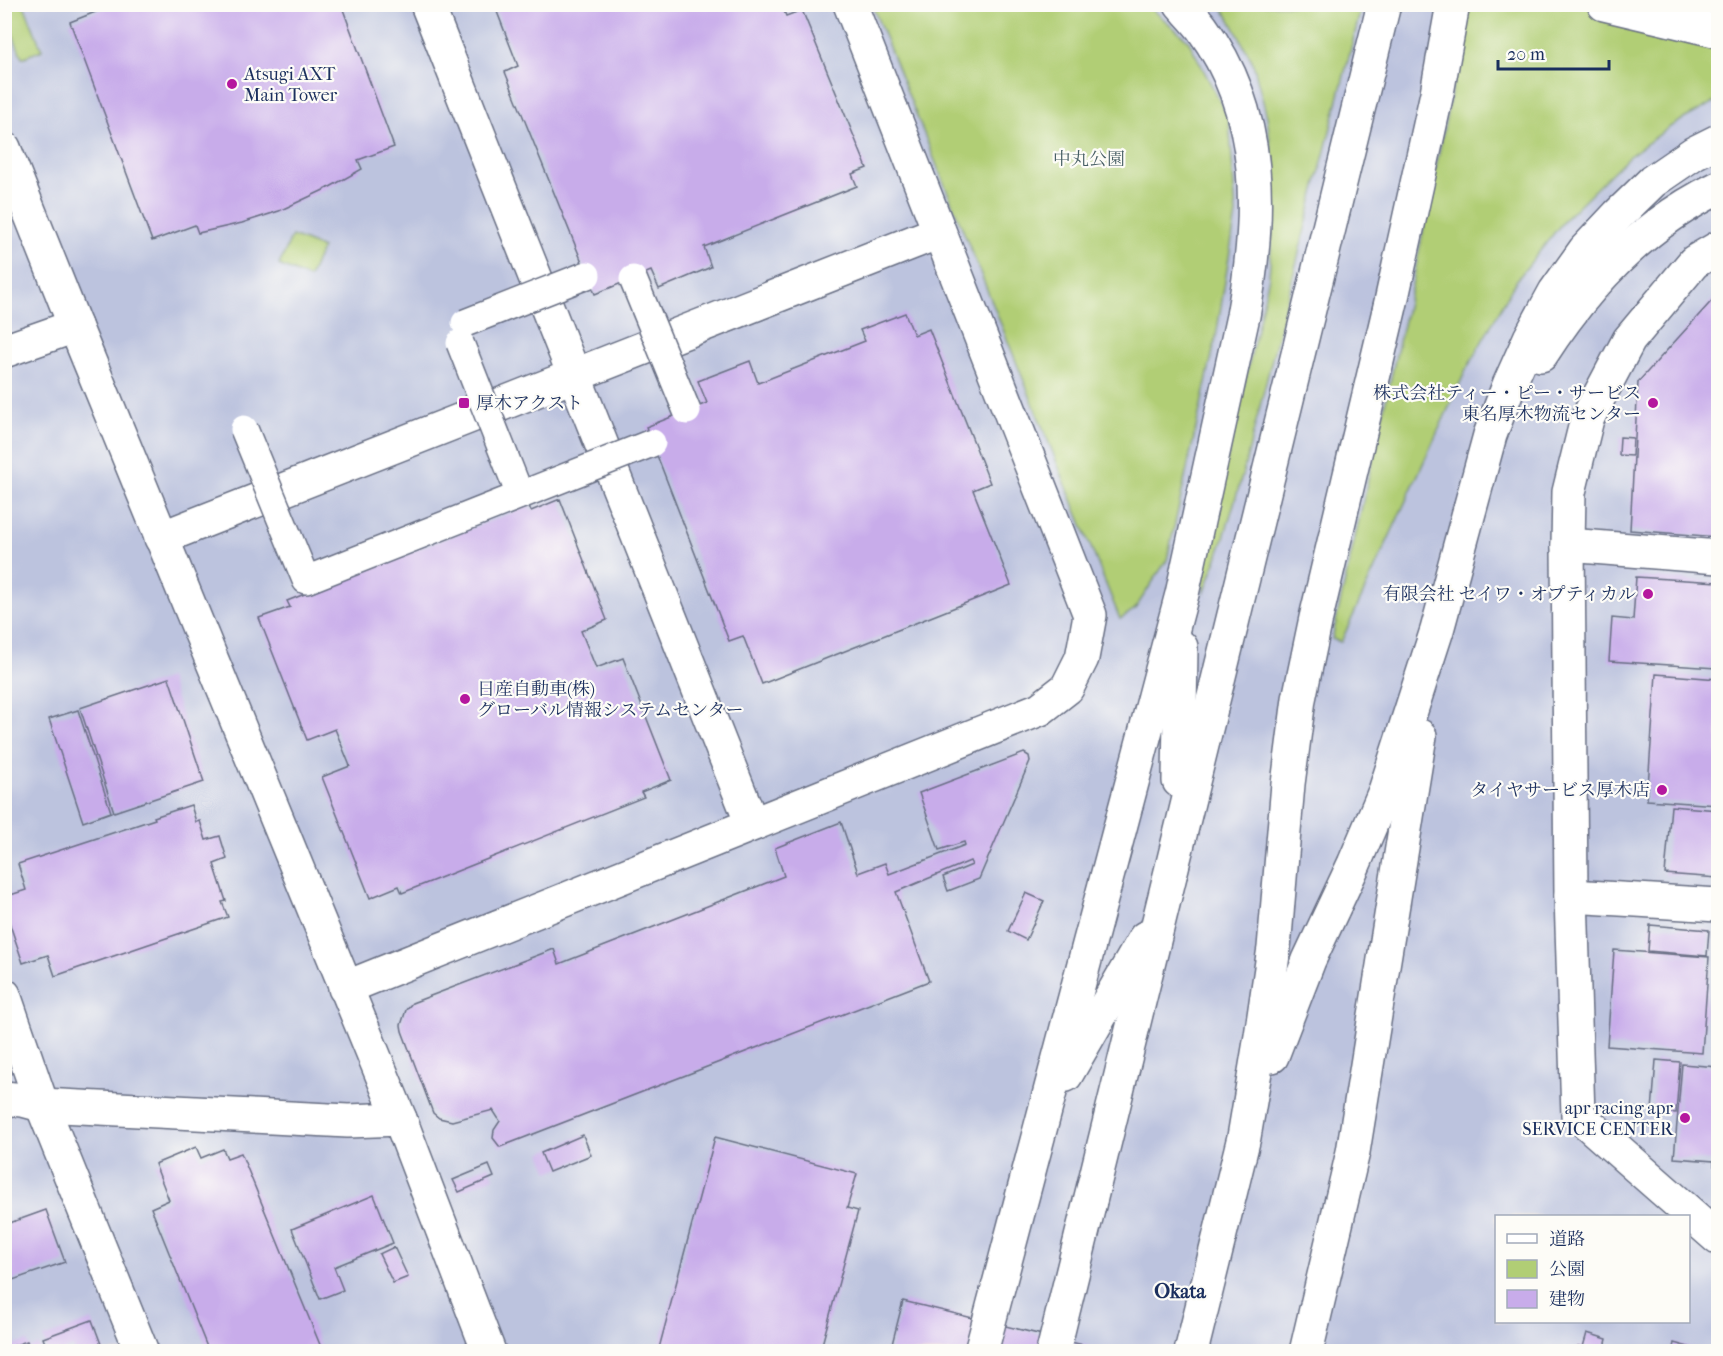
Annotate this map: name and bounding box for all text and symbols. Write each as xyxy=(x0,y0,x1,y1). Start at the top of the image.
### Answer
scale bar xyxy=(1498,33,1609,71)
text: 20 m xyxy=(1507,44,1545,65)
place label: Atsugi AXT Main Tower xyxy=(243,64,338,106)
marker: Atsugi AXT Main Tower xyxy=(225,77,239,91)
park label: 中丸公園 xyxy=(1053,149,1125,170)
place label: 株式会社ティー・ピー・サービス 東名厚木物流センター xyxy=(1373,383,1641,425)
place label: 厚木アクスト xyxy=(476,393,583,414)
marker: 厚木アクスト xyxy=(457,396,471,410)
marker: 株式会社ティー・ピー・サービス 東名厚木物流センター xyxy=(1646,396,1660,410)
place label: 有限会社 セイワ・オプティカル xyxy=(1383,584,1636,605)
marker: 有限会社 セイワ・オプティカル xyxy=(1641,587,1655,601)
place label: 日産自動車(株) グローバル情報システムセンター xyxy=(477,679,744,721)
marker: 日産自動車(株) グローバル情報システムセンター xyxy=(458,692,472,706)
place label: タイヤサービス厚木店 xyxy=(1470,780,1650,801)
marker: タイヤサービス厚木店 xyxy=(1655,783,1669,797)
place label: apr racing apr SERVICE CENTER xyxy=(1522,1098,1674,1140)
marker: apr racing apr SERVICE CENTER xyxy=(1678,1111,1692,1125)
legend xyxy=(1495,1215,1690,1323)
text: 道路 xyxy=(1549,1229,1585,1250)
text: 公園 xyxy=(1549,1259,1585,1280)
district label: Okata xyxy=(1154,1280,1207,1303)
text: 建物 xyxy=(1549,1289,1585,1310)

